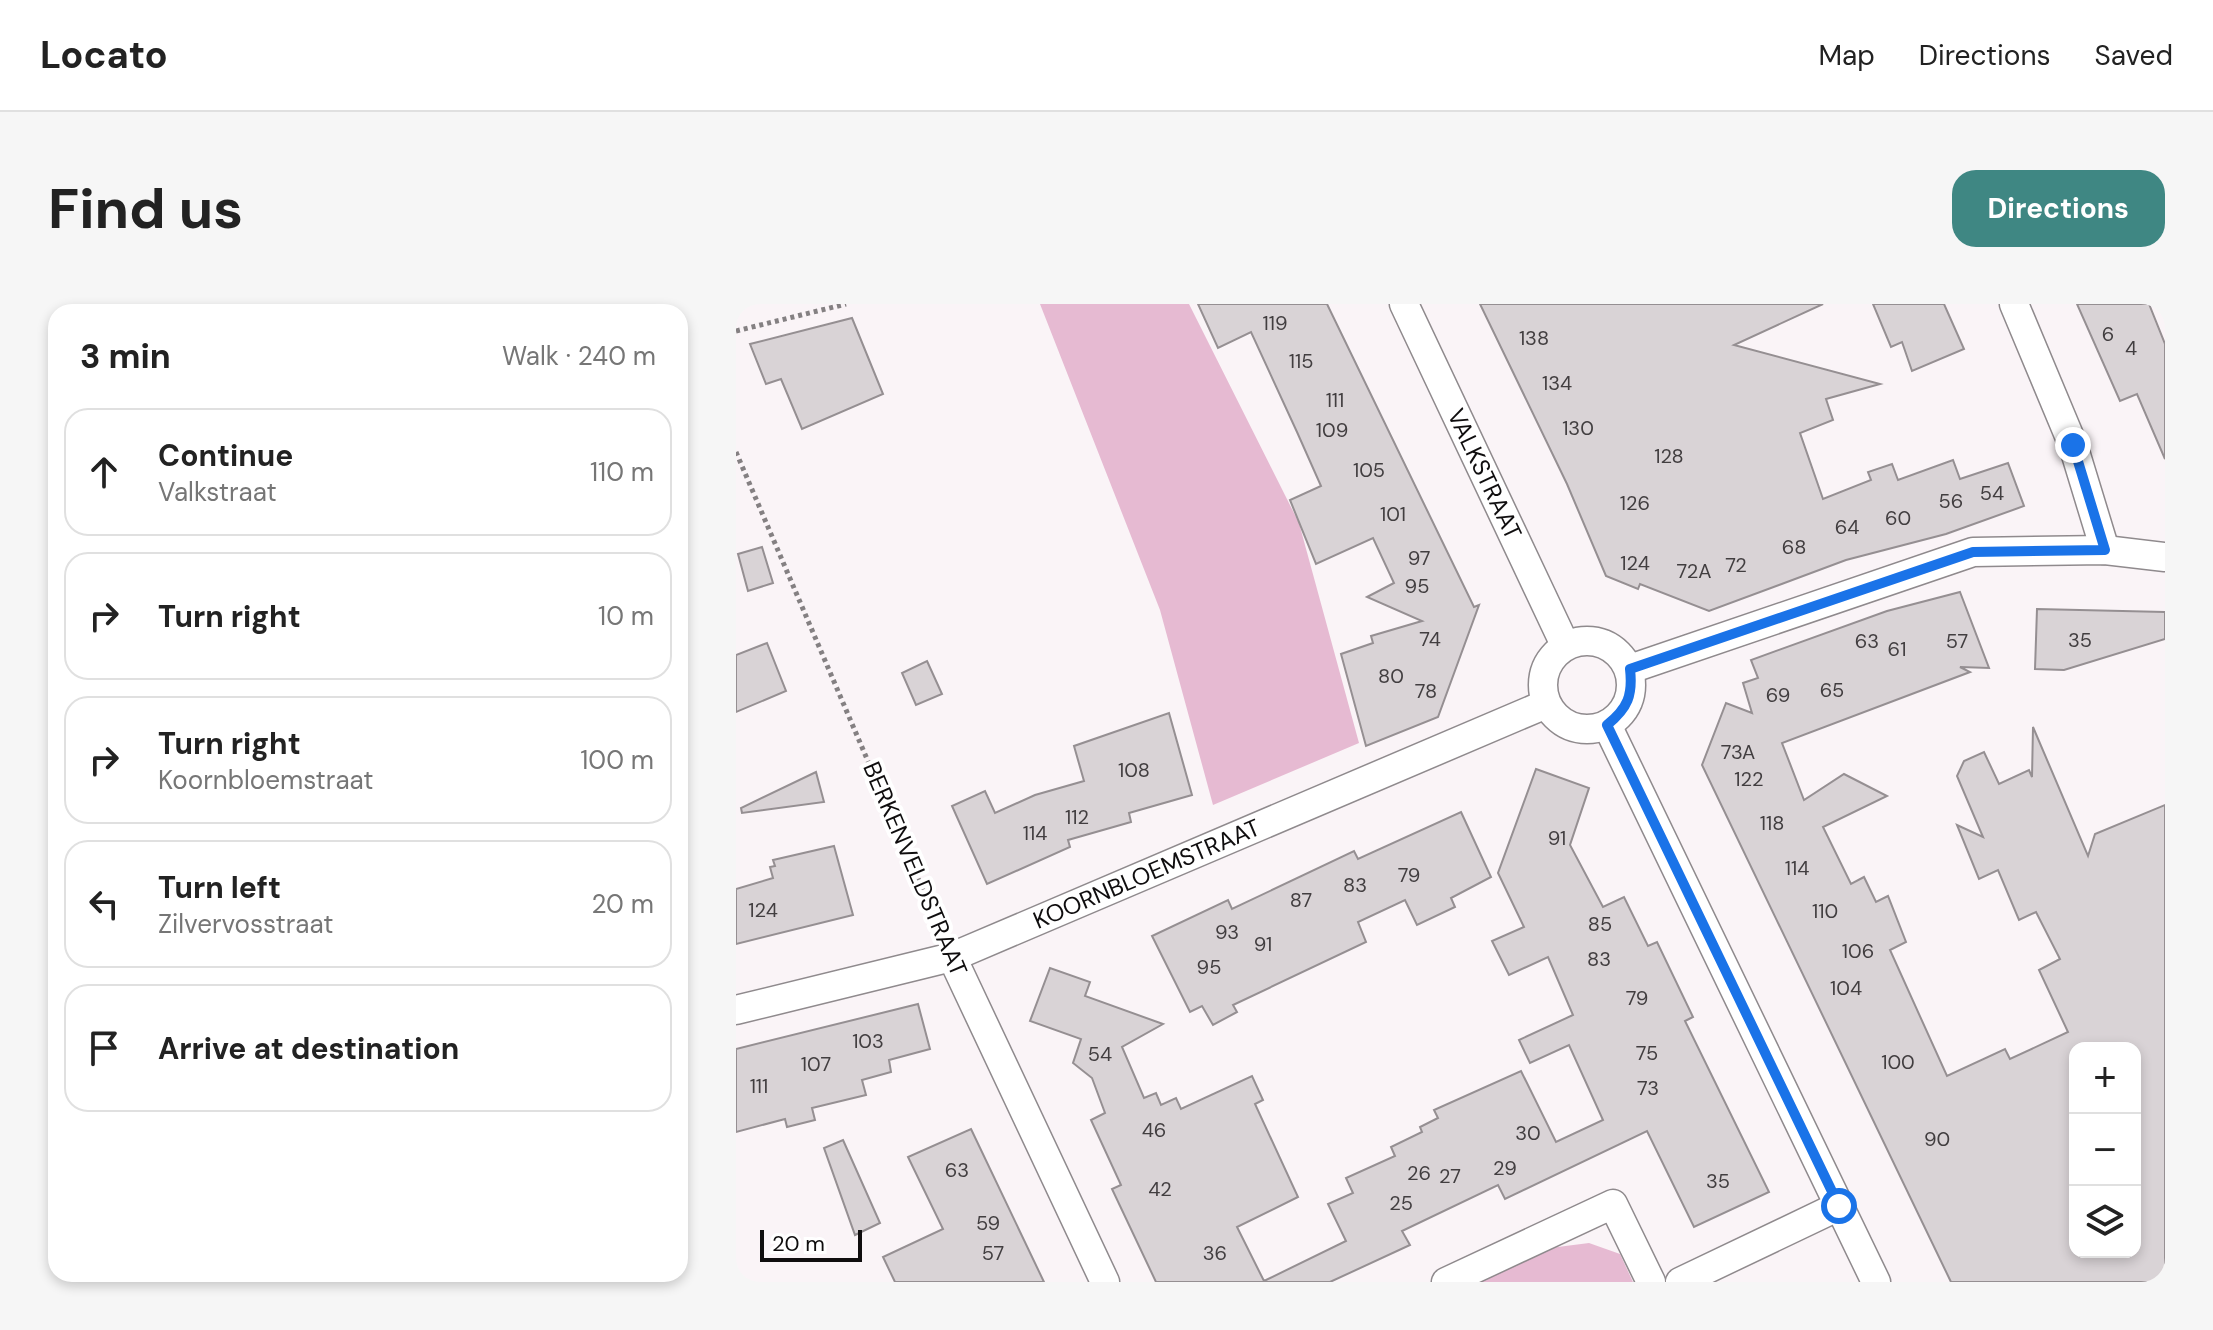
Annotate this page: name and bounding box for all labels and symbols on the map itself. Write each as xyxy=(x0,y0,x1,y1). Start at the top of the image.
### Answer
house number: 119 xyxy=(1262,310,1288,336)
house number: 6 xyxy=(2102,321,2114,347)
house number: 138 xyxy=(1519,325,1549,351)
house number: 4 xyxy=(2125,335,2137,361)
house number: 115 xyxy=(1289,348,1313,374)
house number: 134 xyxy=(1542,370,1572,396)
house number: 111 xyxy=(1326,387,1344,413)
street label: VALKSTRAAT xyxy=(1441,403,1529,544)
house number: 130 xyxy=(1562,415,1594,441)
house number: 109 xyxy=(1316,417,1348,443)
route end xyxy=(2055,427,2091,463)
house number: 128 xyxy=(1654,443,1684,469)
house number: 105 xyxy=(1353,457,1385,483)
house number: 54 xyxy=(1980,480,2004,506)
house number: 56 xyxy=(1939,488,1963,514)
house number: 126 xyxy=(1620,490,1650,516)
house number: 101 xyxy=(1380,501,1406,527)
house number: 60 xyxy=(1885,505,1911,531)
house number: 64 xyxy=(1835,514,1859,540)
house number: 68 xyxy=(1782,534,1806,560)
house number: 97 xyxy=(1408,545,1430,571)
house number: 124 xyxy=(1620,550,1650,576)
house number: 72 xyxy=(1725,552,1747,578)
house number: 72A xyxy=(1677,558,1711,584)
house number: 95 xyxy=(1405,573,1429,599)
house number: 74 xyxy=(1419,626,1441,652)
house number: 35 xyxy=(2068,627,2092,653)
house number: 63 xyxy=(1855,628,1879,654)
house number: 57 xyxy=(1946,628,1968,654)
house number: 61 xyxy=(1888,636,1906,662)
house number: 80 xyxy=(1378,663,1404,689)
house number: 65 xyxy=(1820,677,1844,703)
house number: 78 xyxy=(1415,678,1437,704)
house number: 69 xyxy=(1766,682,1790,708)
house number: 73A xyxy=(1721,739,1755,765)
street label: BERKENVELDSTRAAT xyxy=(856,757,975,981)
house number: 108 xyxy=(1118,757,1150,783)
house number: 122 xyxy=(1734,766,1764,792)
house number: 112 xyxy=(1065,804,1089,830)
house number: 118 xyxy=(1760,810,1784,836)
street label: KOORNBLOEMSTRAAT xyxy=(1028,812,1265,936)
house number: 114 xyxy=(1023,820,1047,846)
house number: 91 xyxy=(1548,825,1566,851)
house number: 114 xyxy=(1785,855,1809,881)
house number: 79 xyxy=(1398,862,1420,888)
house number: 83 xyxy=(1343,872,1367,898)
house number: 87 xyxy=(1290,887,1312,913)
house number: 124 xyxy=(748,897,778,923)
house number: 110 xyxy=(1812,898,1838,924)
house number: 85 xyxy=(1588,911,1612,937)
house number: 93 xyxy=(1215,919,1239,945)
house number: 91 xyxy=(1254,931,1272,957)
house number: 106 xyxy=(1842,938,1874,964)
house number: 83 xyxy=(1587,946,1611,972)
house number: 95 xyxy=(1197,954,1221,980)
house number: 104 xyxy=(1830,975,1862,1001)
house number: 79 xyxy=(1626,985,1648,1011)
house number: 103 xyxy=(852,1028,884,1054)
house number: 75 xyxy=(1636,1040,1658,1066)
house number: 54 xyxy=(1088,1041,1112,1067)
house number: 100 xyxy=(1881,1049,1915,1075)
house number: 107 xyxy=(801,1051,831,1077)
house number: 111 xyxy=(750,1073,768,1099)
house number: 73 xyxy=(1637,1075,1659,1101)
house number: 46 xyxy=(1142,1117,1166,1143)
house number: 30 xyxy=(1515,1120,1541,1146)
house number: 90 xyxy=(1924,1126,1950,1152)
house number: 29 xyxy=(1493,1155,1517,1181)
house number: 63 xyxy=(945,1157,969,1183)
house number: 26 xyxy=(1407,1160,1431,1186)
house number: 27 xyxy=(1439,1163,1461,1189)
house number: 35 xyxy=(1706,1168,1730,1194)
house number: 42 xyxy=(1148,1176,1172,1202)
route start xyxy=(1821,1188,1857,1224)
house number: 25 xyxy=(1389,1190,1413,1216)
house number: 59 xyxy=(976,1210,1000,1236)
scale bar xyxy=(760,1226,862,1262)
house number: 57 xyxy=(982,1240,1004,1266)
house number: 36 xyxy=(1203,1240,1227,1266)

